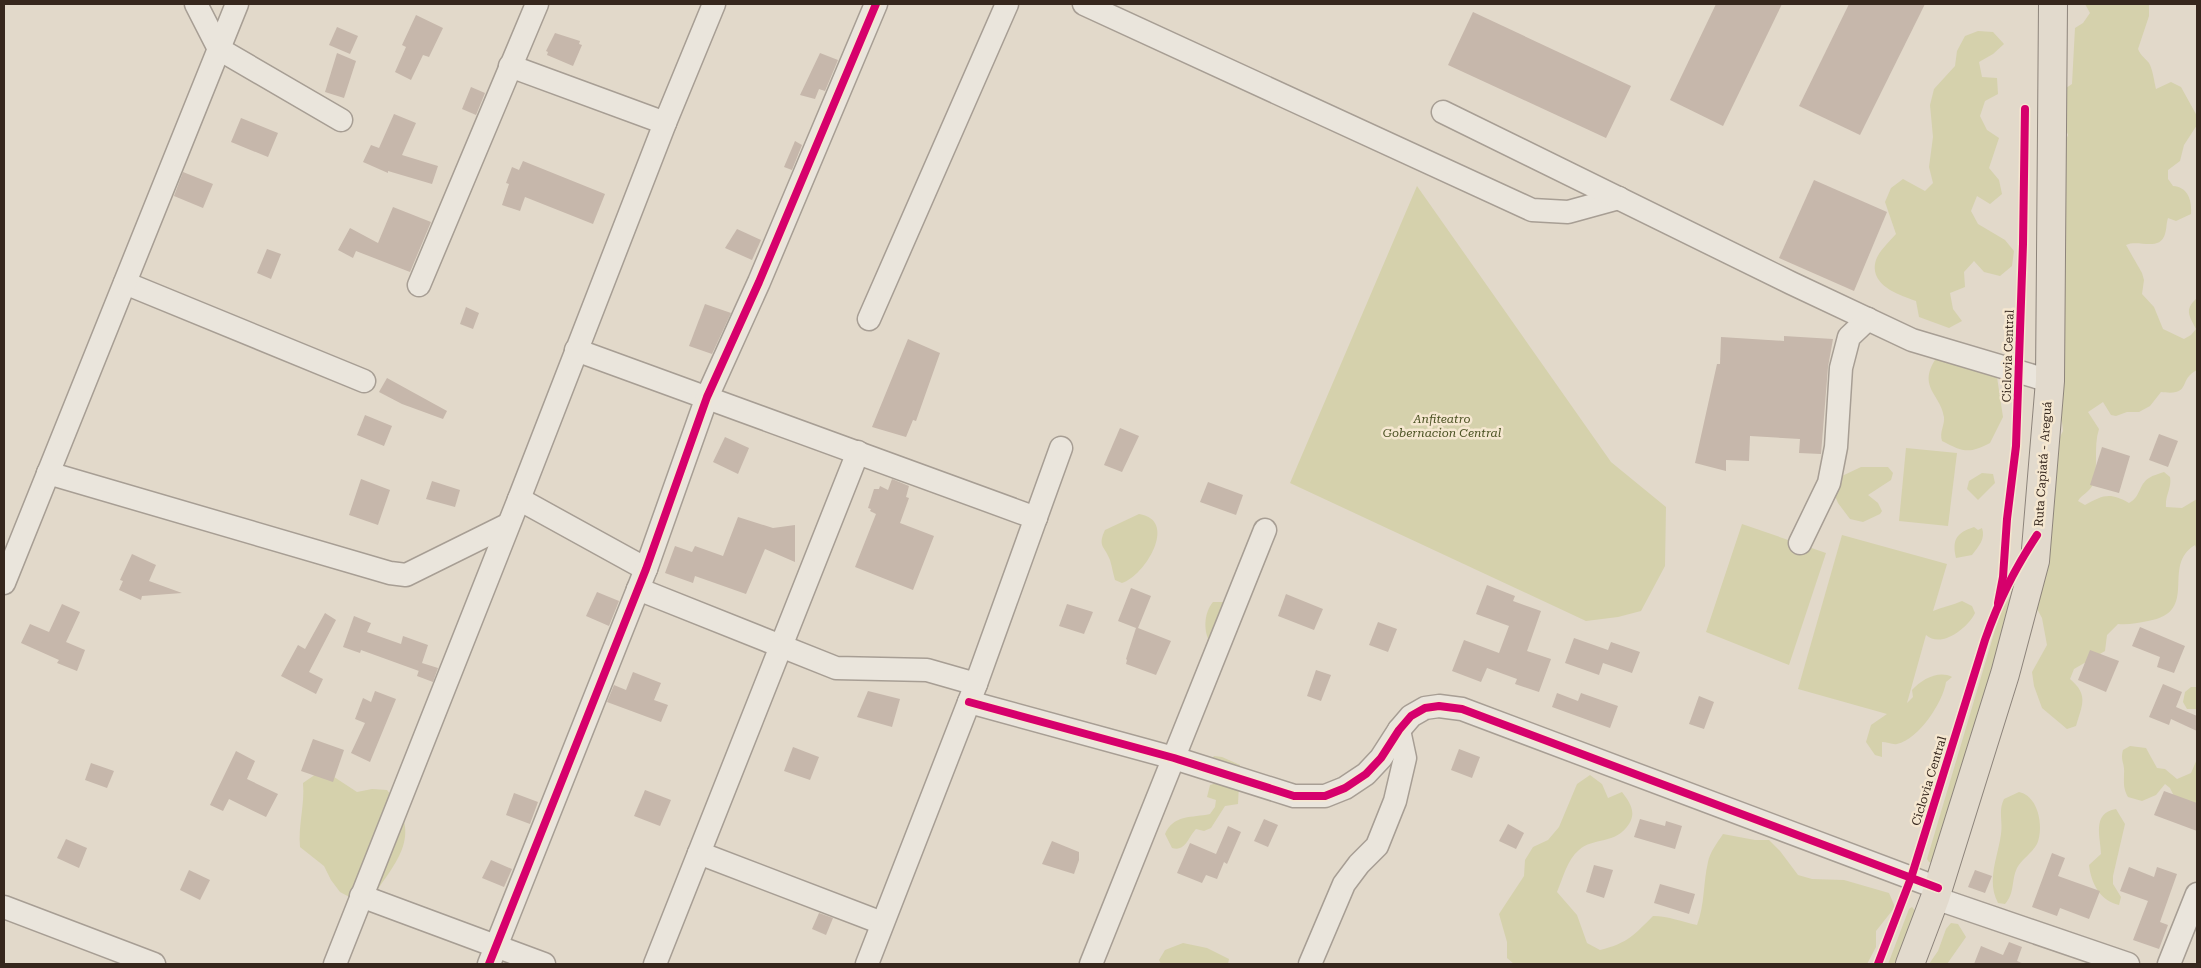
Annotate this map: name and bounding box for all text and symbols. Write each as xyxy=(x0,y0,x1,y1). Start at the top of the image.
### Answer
street label: Ciclovia Central xyxy=(1999,309,2017,403)
street label: Ruta Capiatá - Areguá xyxy=(2032,400,2054,527)
park label: Anfiteatro Gobernacion Central xyxy=(1383,412,1502,440)
street label: Ciclovia Central xyxy=(1909,734,1949,827)

